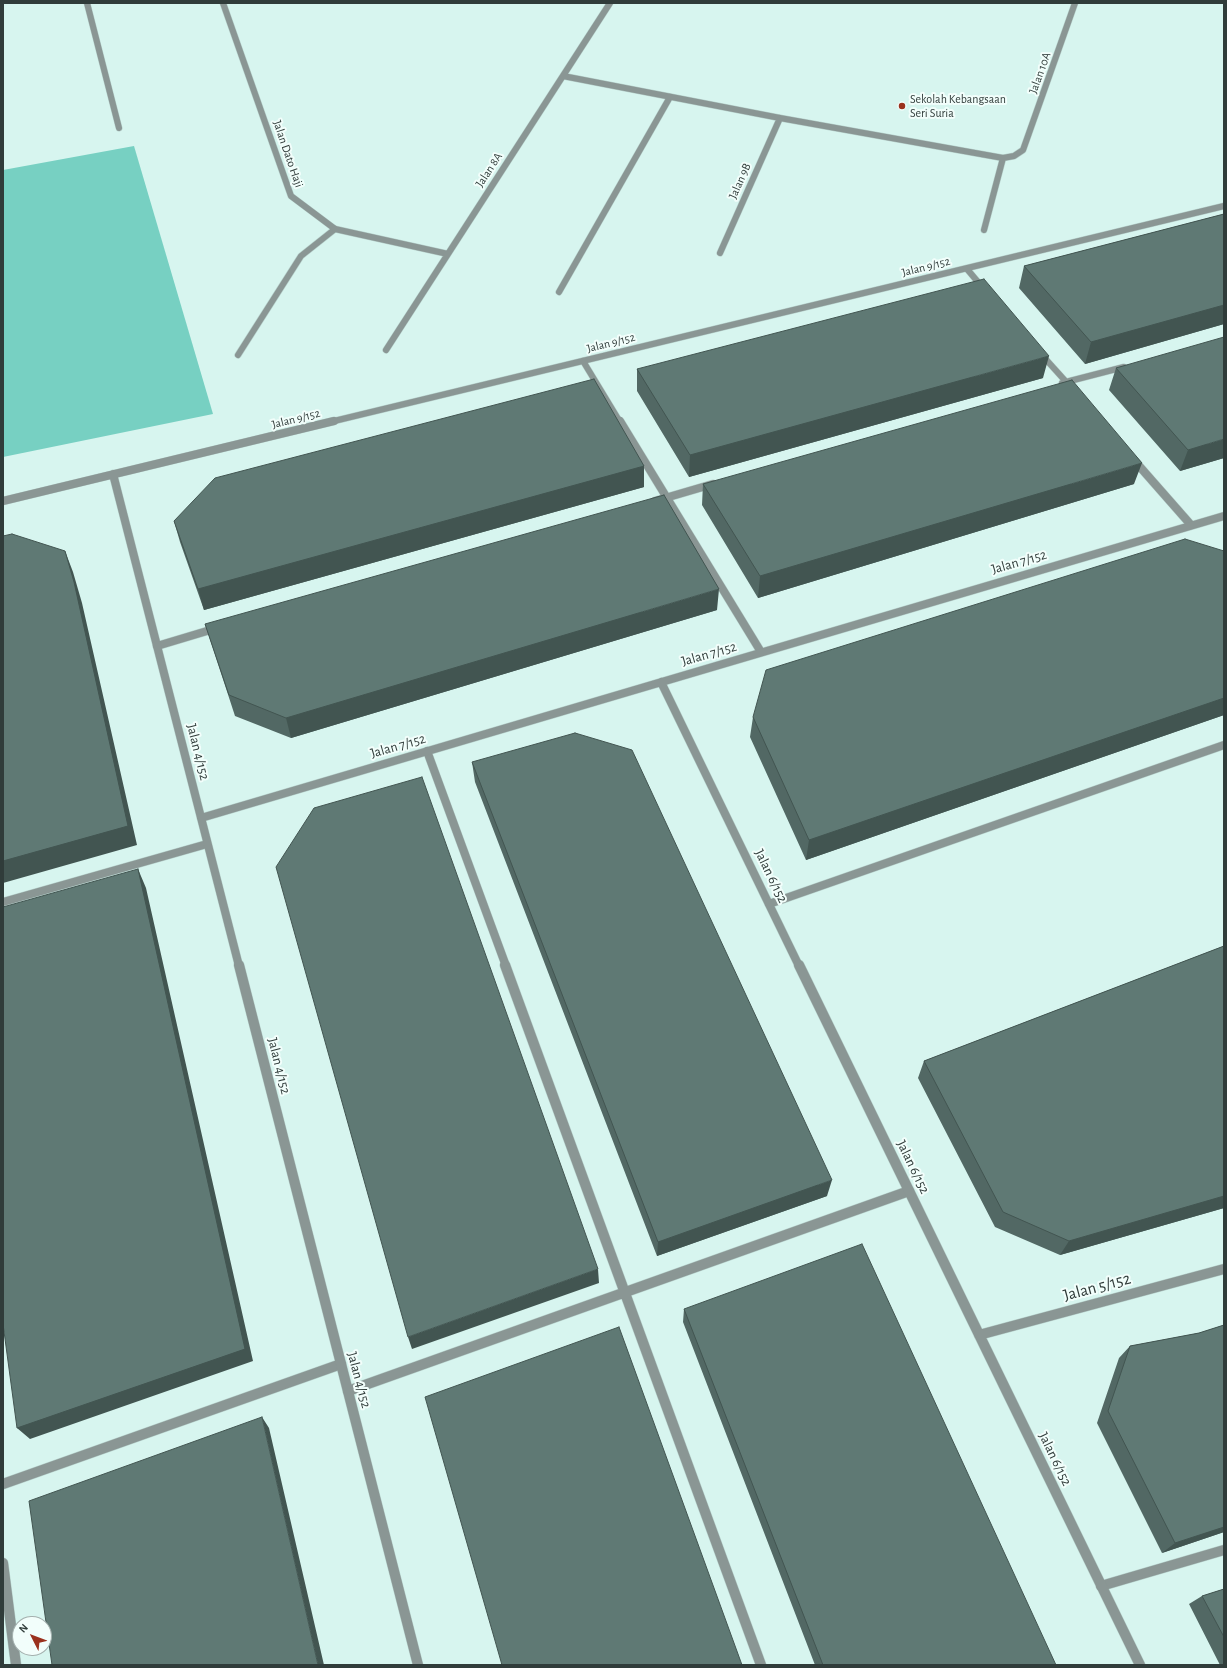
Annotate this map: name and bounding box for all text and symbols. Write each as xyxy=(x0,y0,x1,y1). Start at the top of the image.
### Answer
street label: Jalan 10A xyxy=(1026,50,1054,96)
place label: Sekolah Kebangsaan Seri Suria xyxy=(910,92,1006,120)
marker: Sekolah Kebangsaan Seri Suria xyxy=(897,101,907,111)
street label: Jalan Dato Haji xyxy=(270,119,306,189)
street label: Jalan 8A xyxy=(473,150,505,190)
street label: Jalan 9B xyxy=(726,161,754,201)
street label: Jalan 9/152 xyxy=(900,254,952,280)
street label: Jalan 9/152 xyxy=(585,330,637,356)
street label: Jalan 9/152 xyxy=(270,406,322,432)
street label: Jalan 7/152 xyxy=(989,546,1049,578)
street label: Jalan 7/152 xyxy=(679,638,739,670)
street label: Jalan 4/152 xyxy=(183,722,213,782)
street label: Jalan 7/152 xyxy=(368,730,428,762)
street label: Jalan 6/152 xyxy=(751,846,791,906)
street label: Jalan 4/152 xyxy=(264,1036,294,1096)
street label: Jalan 6/152 xyxy=(893,1137,933,1197)
street label: Jalan 5/152 xyxy=(1061,1268,1133,1306)
street label: Jalan 4/152 xyxy=(343,1350,375,1410)
street label: Jalan 6/152 xyxy=(1035,1429,1075,1489)
north arrow xyxy=(12,1616,52,1656)
text: N xyxy=(17,1622,30,1635)

